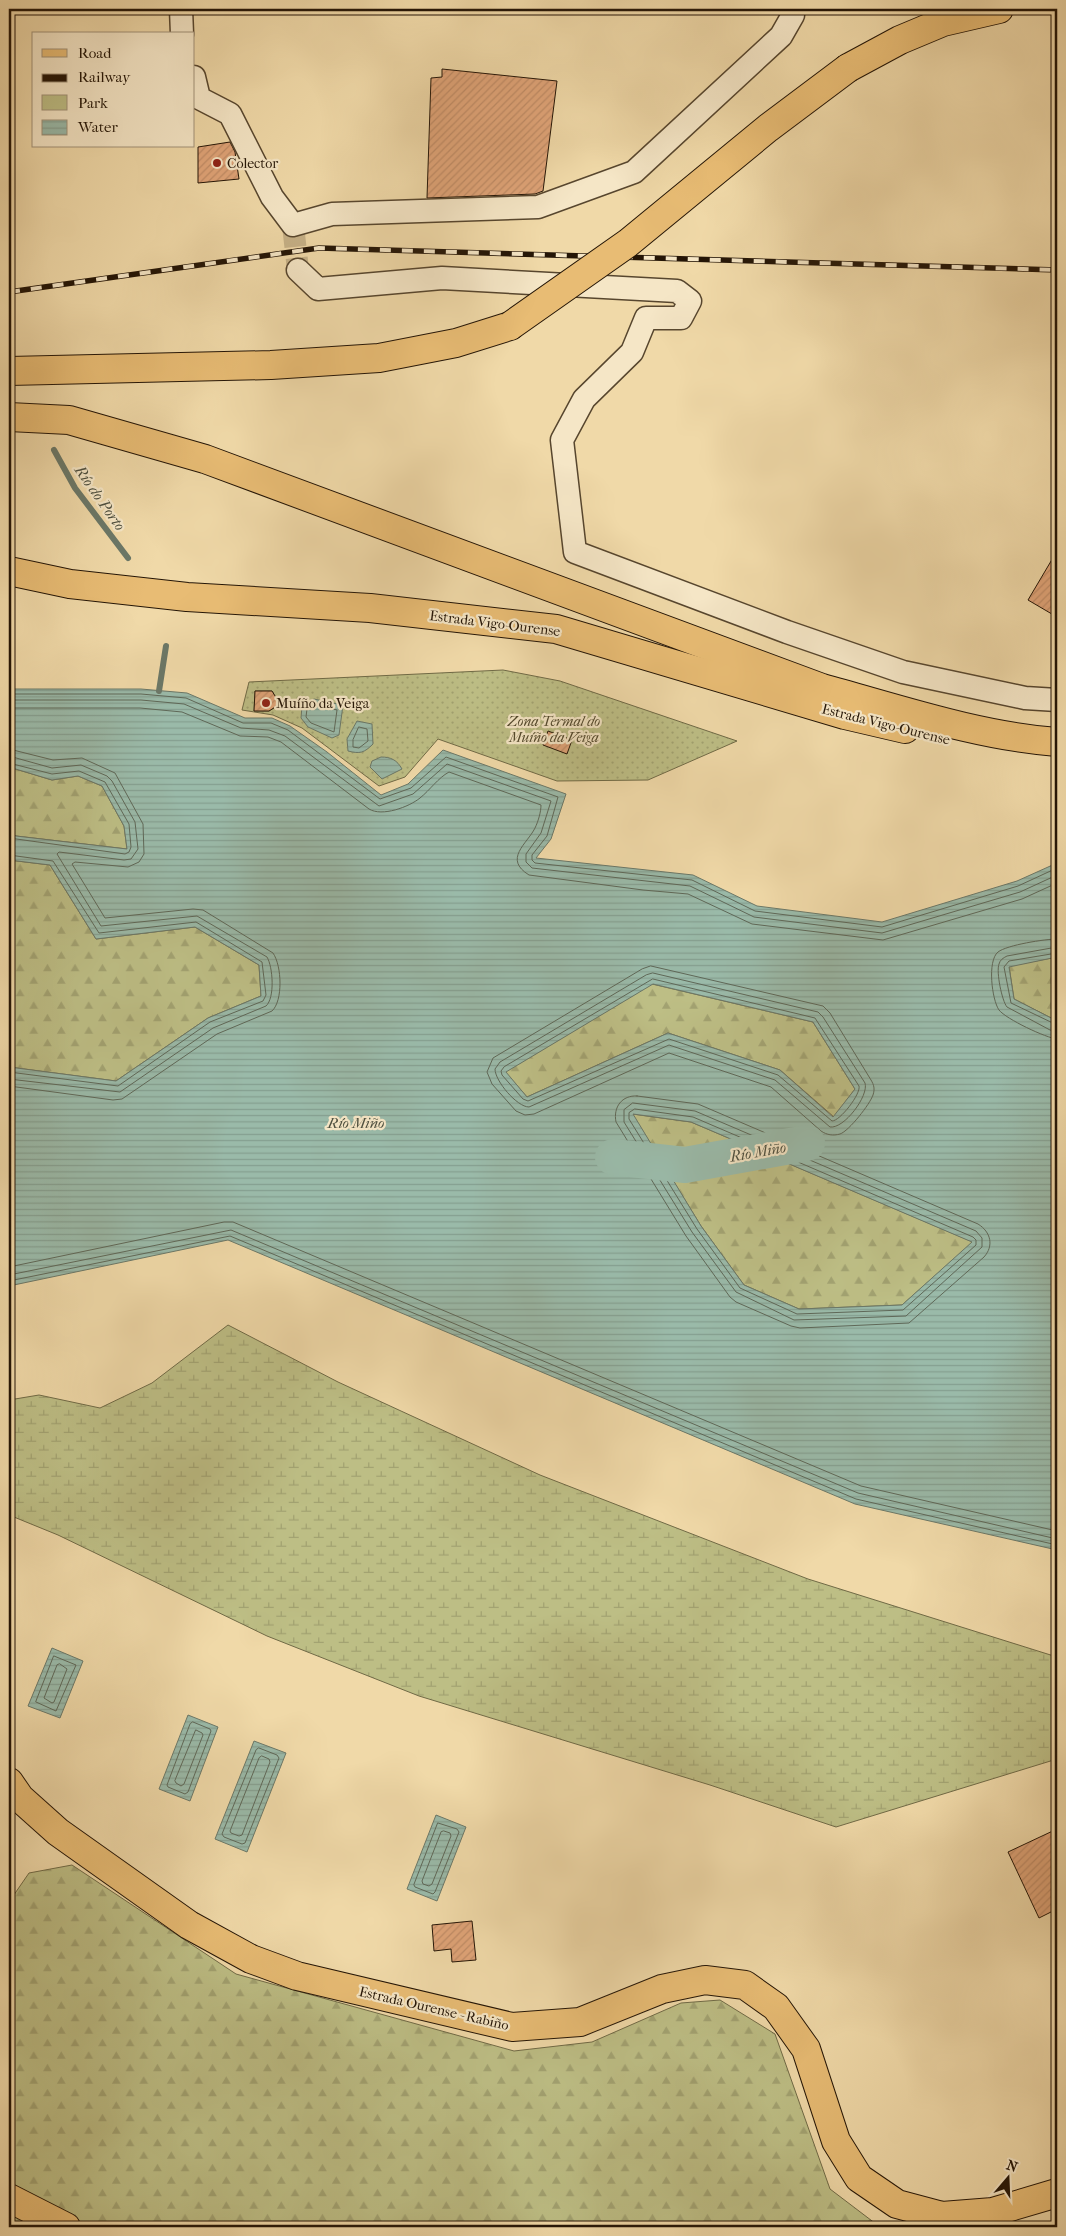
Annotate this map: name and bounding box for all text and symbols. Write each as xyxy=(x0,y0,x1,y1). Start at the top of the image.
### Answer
legend xyxy=(32,32,195,148)
text: Road xyxy=(78,44,112,62)
text: Railway xyxy=(78,68,131,86)
text: Park xyxy=(78,94,108,112)
text: Water xyxy=(77,118,118,136)
place label: Colector xyxy=(227,155,278,172)
marker: Colector xyxy=(211,157,223,169)
water label: Río do Porto xyxy=(70,461,129,534)
street label: Estrada Vigo-Ourense xyxy=(429,607,561,640)
place label: Muíño da Veiga xyxy=(276,695,370,712)
marker: Muíño da Veiga xyxy=(260,697,272,709)
street label: Estrada Vigo-Ourense xyxy=(820,700,952,749)
park label: Zona Termal do Muíño da Veiga xyxy=(507,713,600,746)
water label: Río Miño xyxy=(327,1114,384,1132)
water label: Río Miño xyxy=(727,1138,788,1166)
street label: Estrada Ourense - Rabiño xyxy=(357,1983,510,2034)
north arrow xyxy=(984,2154,1034,2204)
text: N xyxy=(1004,2156,1020,2176)

